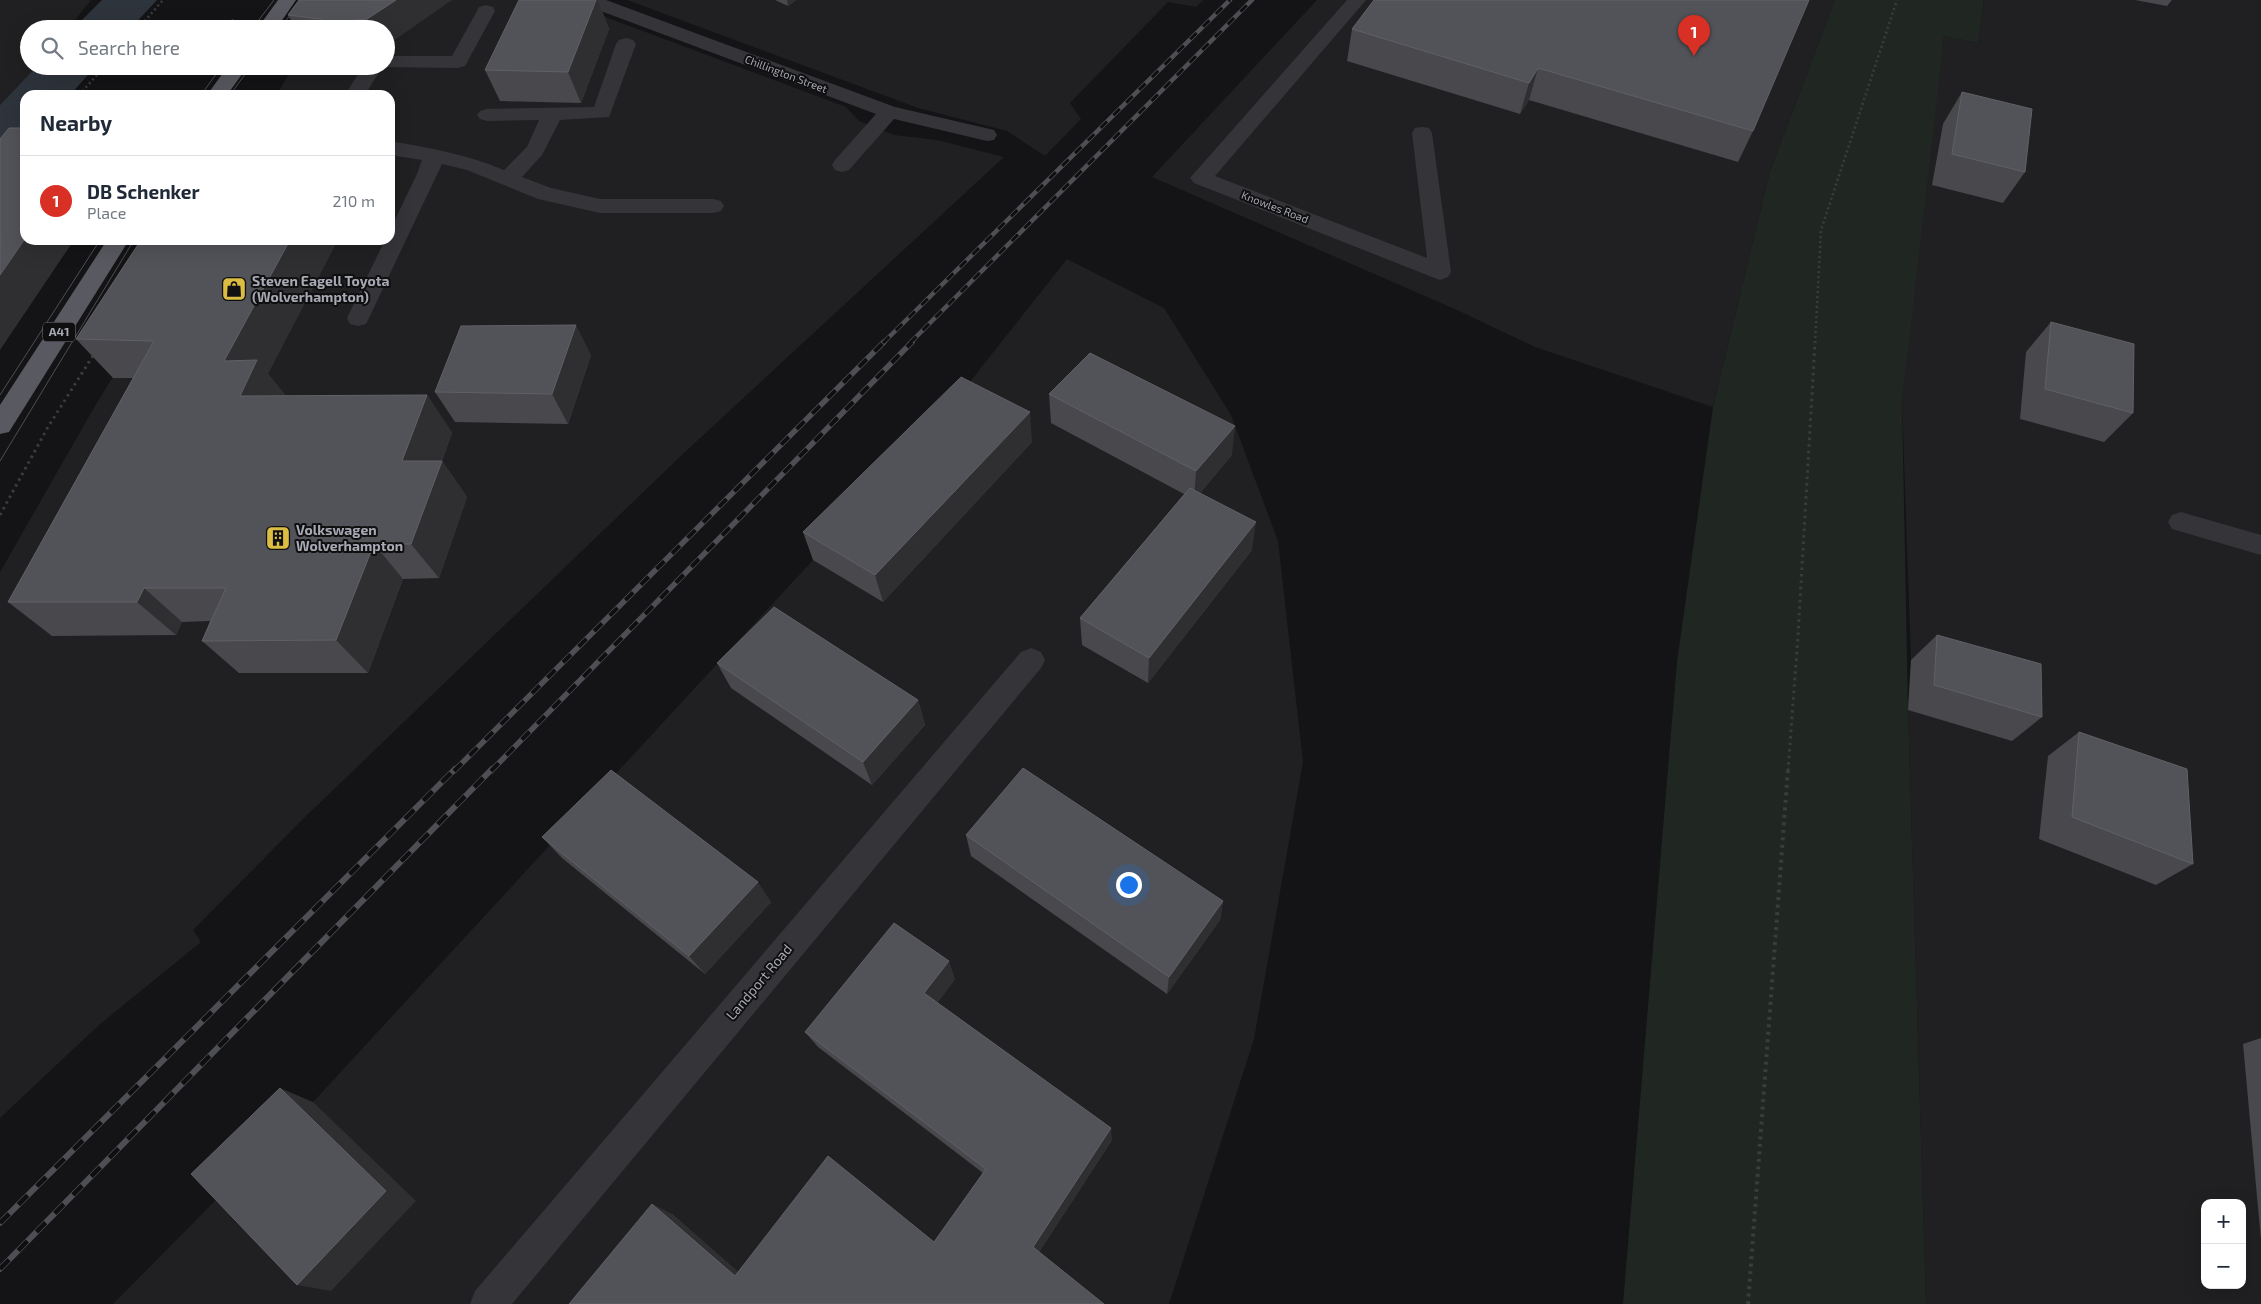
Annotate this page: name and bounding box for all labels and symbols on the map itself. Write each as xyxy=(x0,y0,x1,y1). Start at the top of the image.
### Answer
pin: 1 xyxy=(1678,15,1710,56)
street label: Chillington Street xyxy=(743,52,829,95)
street label: Knowles Road xyxy=(1240,188,1311,225)
place label: Steven Eagell Toyota (Wolverhampton) xyxy=(252,272,389,305)
shop icon: Steven Eagell Toyota (Wolverhampton) xyxy=(221,276,247,302)
road number: A41 xyxy=(43,322,75,342)
place label: Volkswagen Wolverhampton xyxy=(296,521,403,554)
building icon: Volkswagen Wolverhampton xyxy=(265,525,291,551)
your location xyxy=(1116,872,1142,898)
street label: Landport Road xyxy=(722,940,795,1023)

